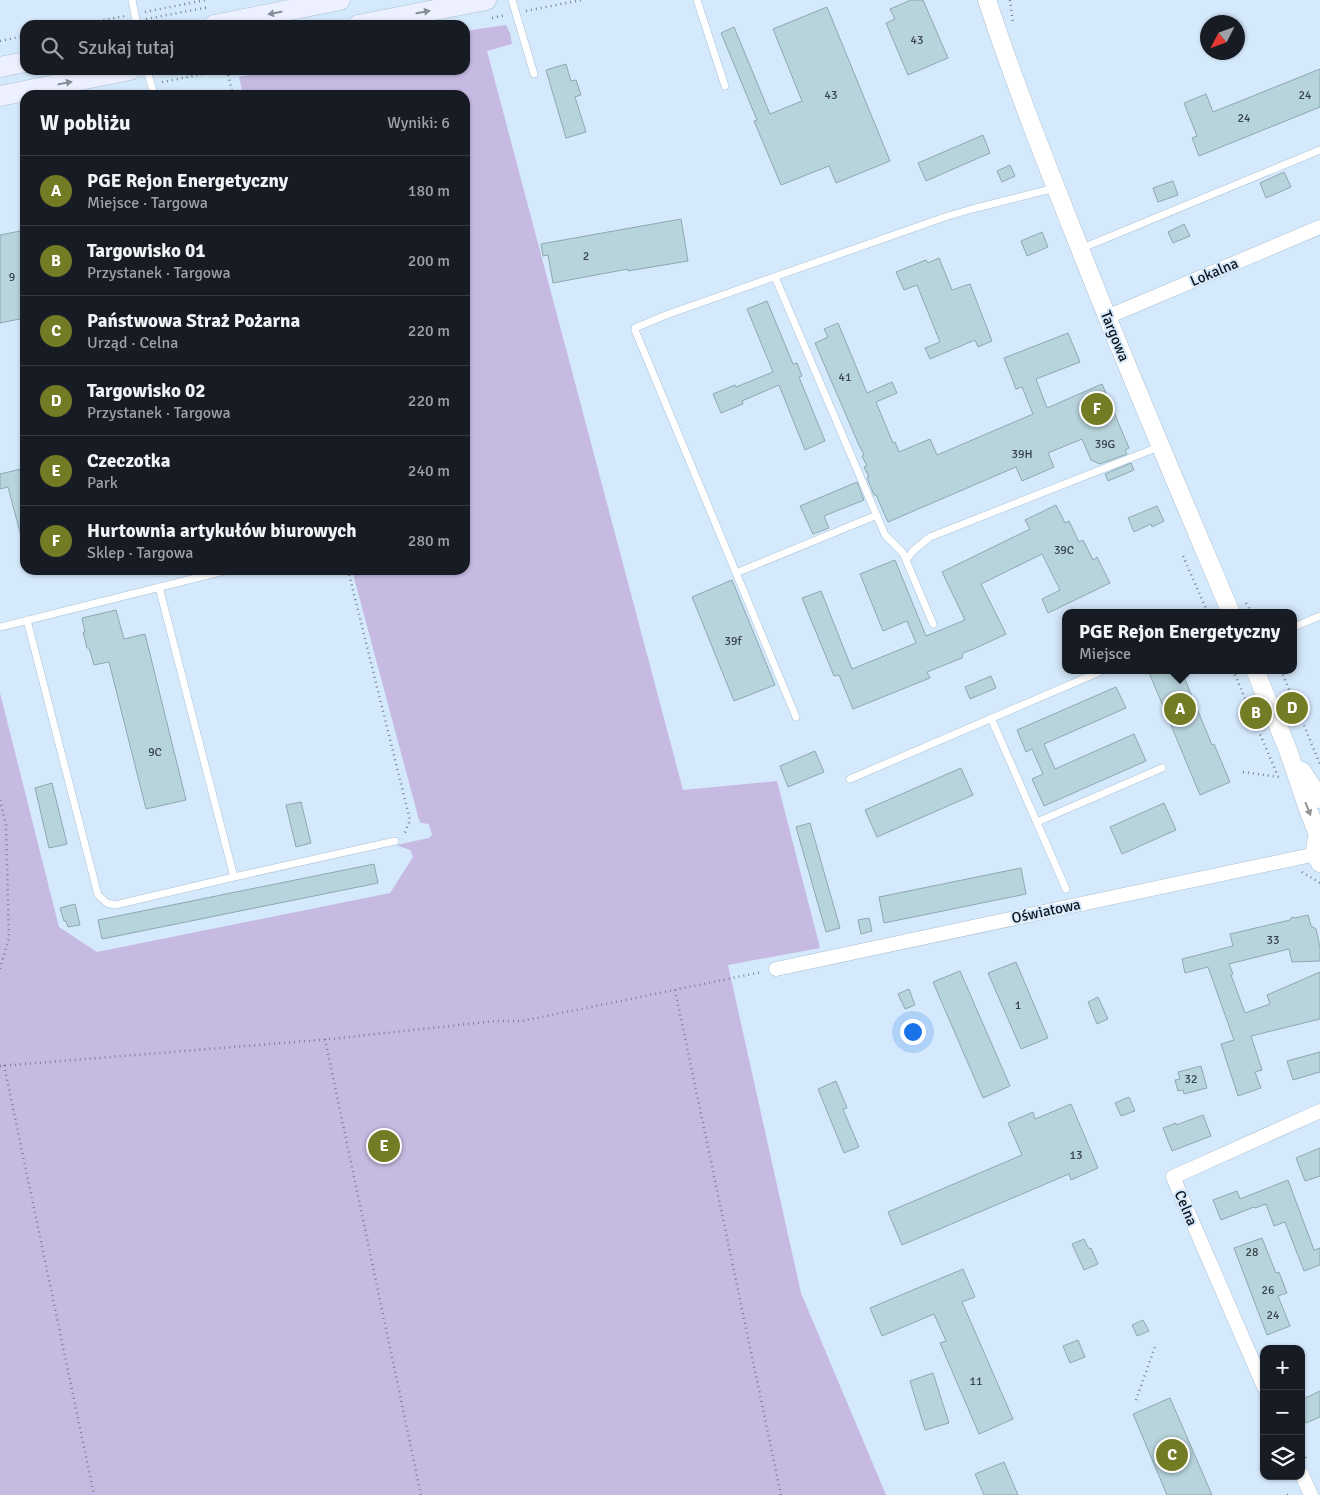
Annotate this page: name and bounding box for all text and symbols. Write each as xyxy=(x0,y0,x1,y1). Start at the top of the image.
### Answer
one-way arrow xyxy=(416,8,432,16)
one-way arrow xyxy=(267,9,283,17)
north arrow xyxy=(1200,15,1245,60)
search box xyxy=(20,20,470,75)
house number: 43 xyxy=(911,33,923,48)
icon: search xyxy=(38,34,66,62)
text: Szukaj tutaj xyxy=(78,36,175,60)
one-way arrow xyxy=(57,78,73,86)
house number: 43 xyxy=(825,88,837,103)
house number: 24 xyxy=(1299,88,1312,103)
text: W pobliżu xyxy=(40,110,131,136)
house number: 24 xyxy=(1238,111,1251,126)
text: Wyniki: 6 xyxy=(387,113,450,133)
text: PGE Rejon Energetyczny xyxy=(87,169,288,193)
text: A xyxy=(51,181,61,201)
text: 180 m xyxy=(408,181,450,201)
text: Miejsce · Targowa xyxy=(87,193,208,213)
text: Targowisko 01 xyxy=(87,239,206,263)
house number: 2 xyxy=(583,249,589,264)
text: B xyxy=(51,251,61,271)
text: 200 m xyxy=(408,251,450,271)
street label: Lokalna xyxy=(1187,254,1241,290)
text: Przystanek · Targowa xyxy=(87,263,231,283)
house number: 9 xyxy=(9,270,15,285)
street label: Targowa xyxy=(1097,308,1133,364)
text: Państwowa Straż Pożarna xyxy=(87,309,300,333)
text: C xyxy=(51,321,61,341)
text: 220 m xyxy=(408,321,450,341)
text: Urząd · Celna xyxy=(87,333,178,353)
house number: 41 xyxy=(839,370,851,385)
text: Targowisko 02 xyxy=(87,379,206,403)
pin: F xyxy=(1081,390,1113,428)
text: D xyxy=(51,391,61,411)
text: 220 m xyxy=(408,391,450,411)
text: Przystanek · Targowa xyxy=(87,403,231,423)
house number: 39G xyxy=(1095,437,1115,452)
house number: 39H xyxy=(1011,447,1033,462)
text: Czeczotka xyxy=(87,449,170,473)
text: E xyxy=(51,461,61,481)
text: 240 m xyxy=(408,461,450,481)
text: Park xyxy=(87,473,118,493)
text: Hurtownia artykułów biurowych xyxy=(87,519,357,543)
text: F xyxy=(52,531,60,551)
text: 280 m xyxy=(408,531,450,551)
text: Sklep · Targowa xyxy=(87,543,193,563)
house number: 39C xyxy=(1054,543,1074,558)
popup xyxy=(1062,609,1297,674)
text: PGE Rejon Energetyczny xyxy=(1079,620,1280,644)
house number: 39f xyxy=(725,634,742,649)
text: Miejsce xyxy=(1079,644,1131,664)
pin: D xyxy=(1276,689,1308,727)
pin: A xyxy=(1164,690,1196,728)
pin: B xyxy=(1240,694,1272,732)
house number: 9C xyxy=(148,745,162,760)
one-way arrow xyxy=(1305,802,1312,817)
street label: Oświatowa xyxy=(1010,895,1082,927)
house number: 33 xyxy=(1267,933,1279,948)
house number: 1 xyxy=(1015,998,1021,1013)
your location xyxy=(900,1019,926,1045)
house number: 32 xyxy=(1185,1072,1197,1087)
pin: E xyxy=(368,1127,400,1165)
house number: 13 xyxy=(1070,1148,1082,1163)
street label: Celna xyxy=(1171,1188,1201,1228)
house number: 28 xyxy=(1246,1245,1258,1260)
house number: 26 xyxy=(1262,1283,1274,1298)
house number: 24 xyxy=(1267,1308,1280,1323)
map controls xyxy=(1260,1345,1305,1480)
button: + xyxy=(1260,1345,1305,1390)
house number: 11 xyxy=(970,1374,982,1389)
button: − xyxy=(1260,1390,1305,1435)
button: layers xyxy=(1260,1435,1305,1480)
pin: C xyxy=(1156,1436,1188,1474)

